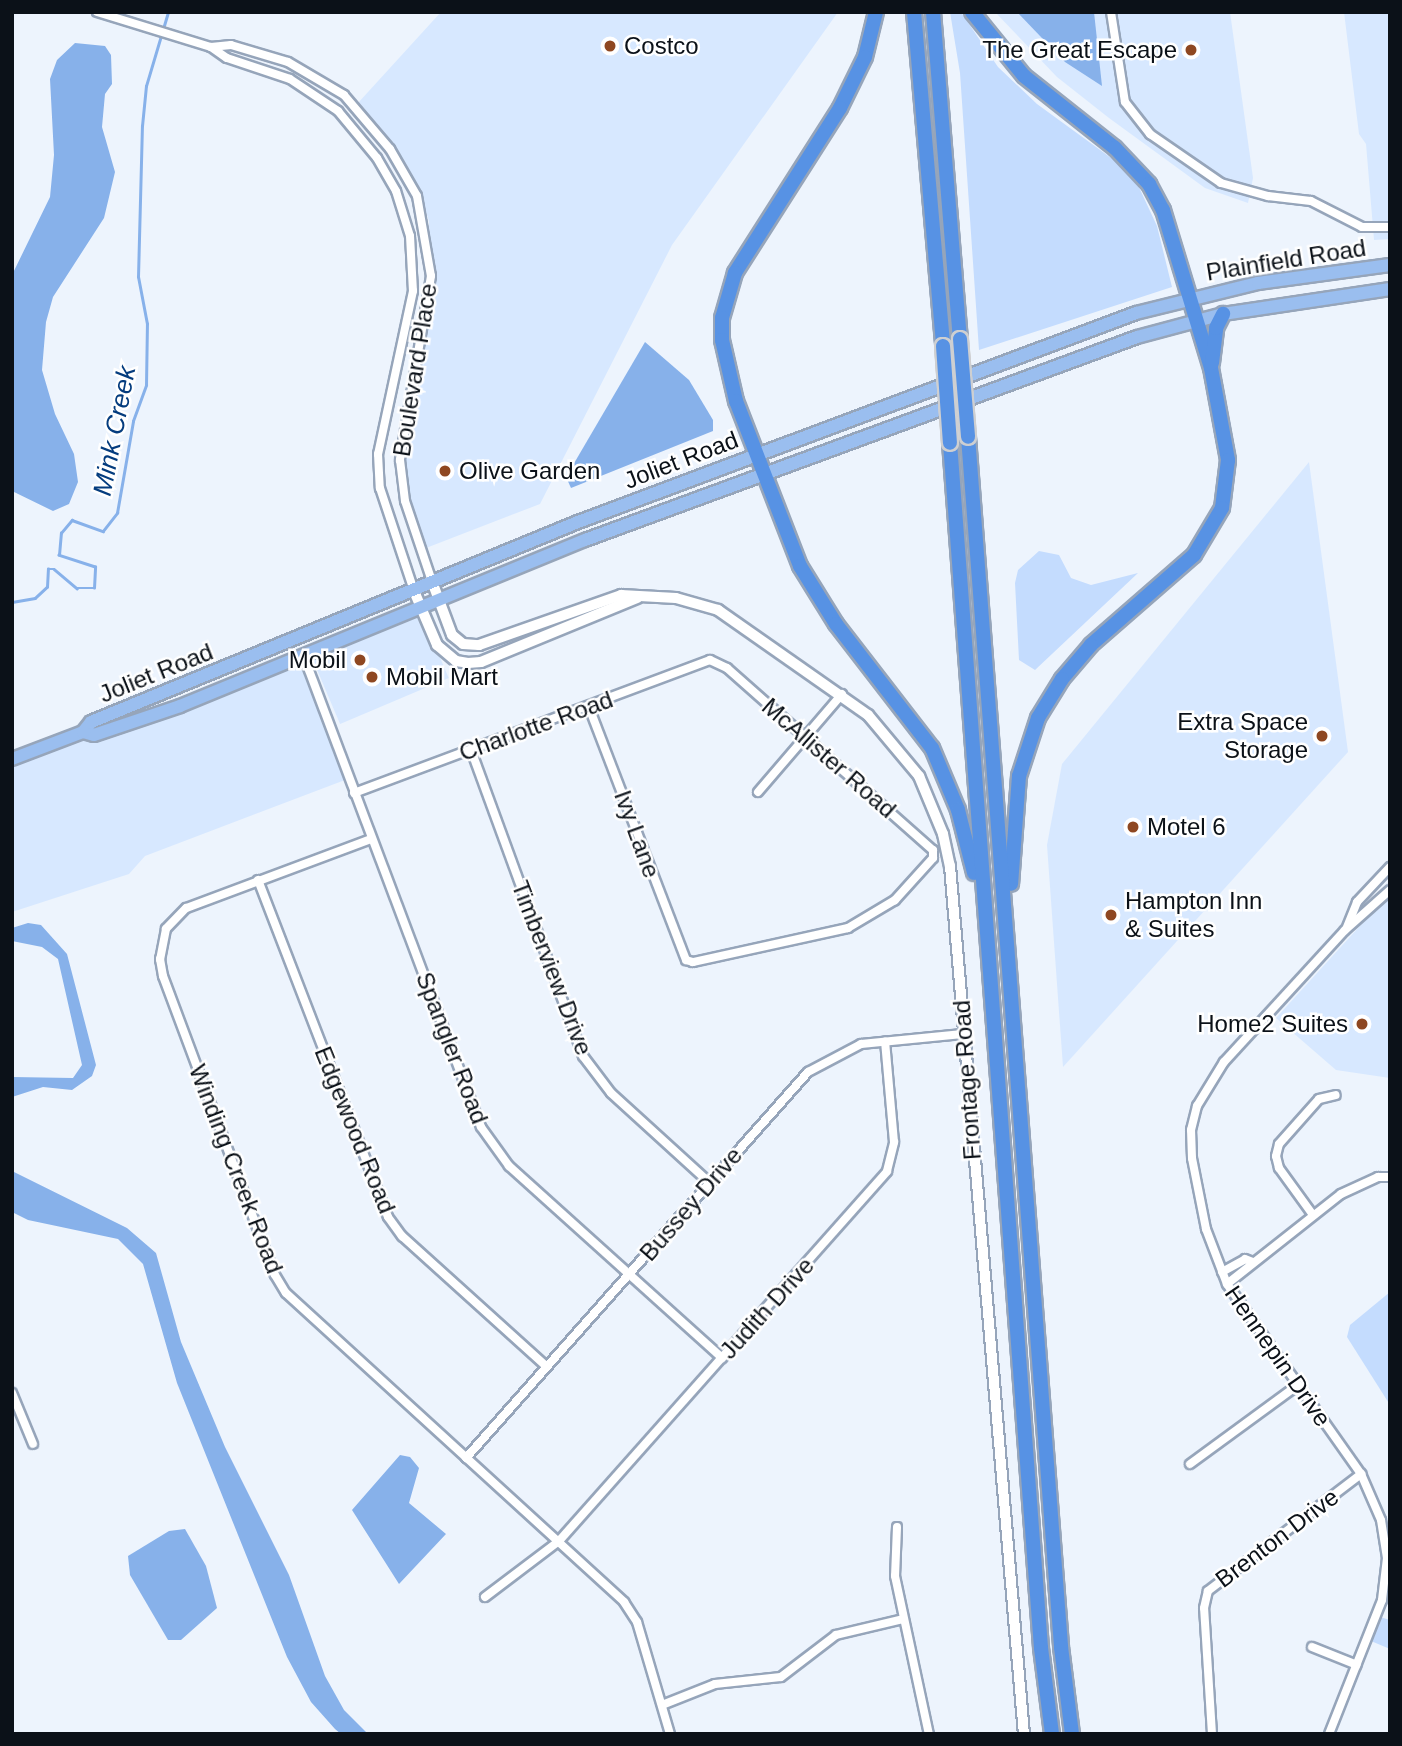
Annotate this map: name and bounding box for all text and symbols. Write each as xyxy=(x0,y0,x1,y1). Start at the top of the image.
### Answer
place label: Costco xyxy=(624,32,699,60)
place label: The Great Escape xyxy=(982,36,1177,64)
marker: Costco xyxy=(602,38,618,54)
marker: The Great Escape xyxy=(1183,42,1199,58)
street label: Plainfield Road xyxy=(1204,233,1368,287)
street label: Boulevard Place xyxy=(387,281,443,459)
water label: Mink Creek xyxy=(87,363,143,499)
street label: Joliet Road xyxy=(620,425,742,495)
place label: Olive Garden xyxy=(459,457,600,485)
marker: Olive Garden xyxy=(437,463,453,479)
street label: Joliet Road xyxy=(95,637,217,709)
place label: Mobil xyxy=(289,646,346,674)
marker: Mobil xyxy=(352,652,368,668)
place label: Mobil Mart xyxy=(386,663,498,691)
marker: Mobil Mart xyxy=(364,669,380,685)
street label: Charlotte Road xyxy=(455,685,617,767)
street label: McAllister Road xyxy=(756,692,902,824)
place label: Extra Space Storage xyxy=(1177,708,1308,764)
marker: Extra Space Storage xyxy=(1314,728,1330,744)
street label: Ivy Lane xyxy=(608,786,666,882)
place label: Motel 6 xyxy=(1147,813,1226,841)
marker: Motel 6 xyxy=(1125,819,1141,835)
street label: Timberview Drive xyxy=(506,877,598,1059)
place label: Hampton Inn & Suites xyxy=(1125,887,1262,943)
marker: Hampton Inn & Suites xyxy=(1103,907,1119,923)
street label: Spangler Road xyxy=(410,968,494,1128)
street label: Frontage Road xyxy=(947,999,987,1161)
place label: Home2 Suites xyxy=(1197,1010,1348,1038)
marker: Home2 Suites xyxy=(1354,1016,1370,1032)
street label: Edgewood Road xyxy=(308,1042,402,1218)
street label: Winding Creek Road xyxy=(183,1060,289,1278)
street label: Bussey Drive xyxy=(634,1141,748,1267)
street label: Judith Drive xyxy=(714,1251,820,1365)
street label: Hennepin Drive xyxy=(1219,1280,1337,1432)
street label: Brenton Drive xyxy=(1210,1482,1344,1594)

